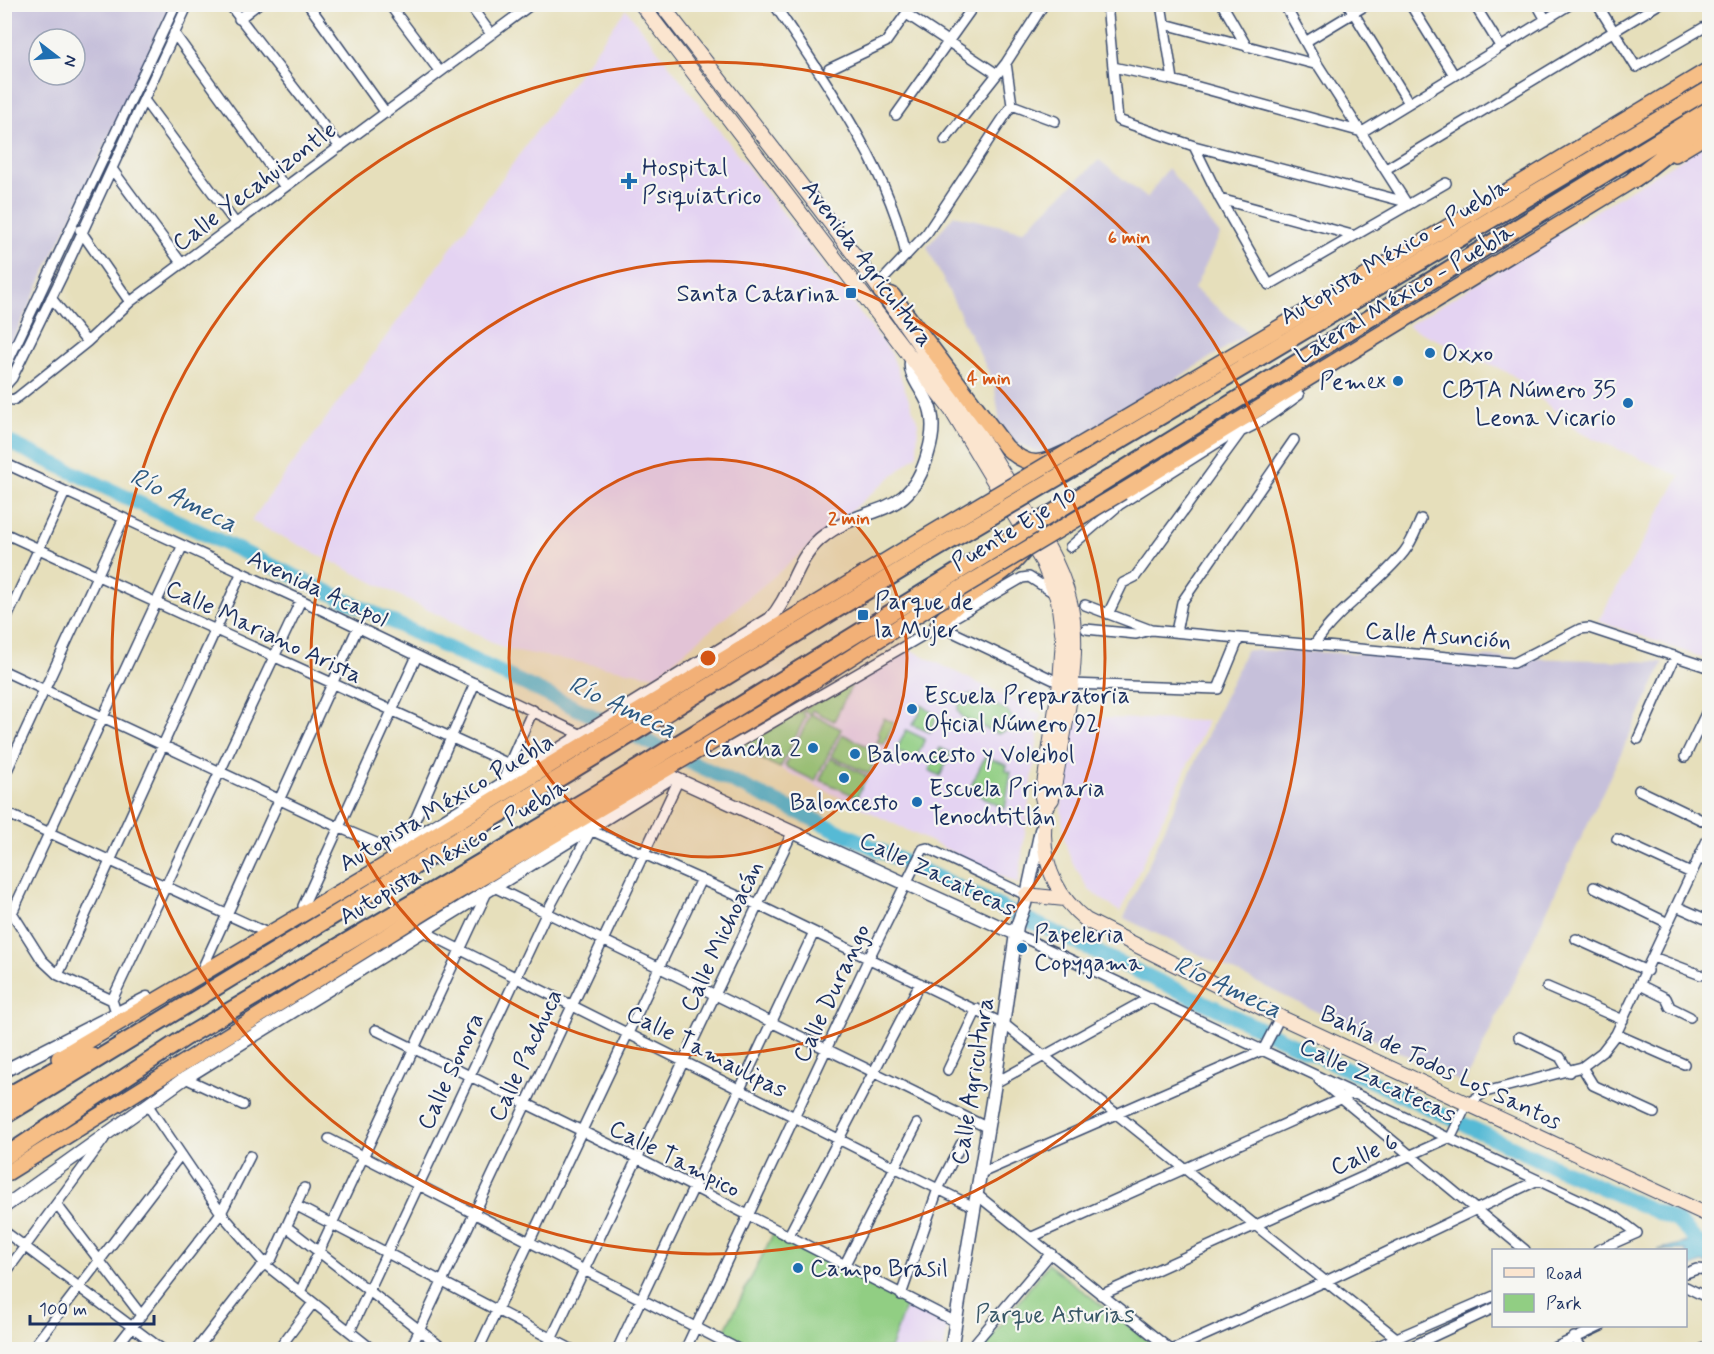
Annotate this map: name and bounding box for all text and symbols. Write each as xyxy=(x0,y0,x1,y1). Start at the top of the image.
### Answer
north arrow xyxy=(27,27,87,87)
text: N xyxy=(58,53,82,69)
street label: Calle Yecahuizontle xyxy=(167,115,343,259)
place label: Hospital Psiquiatrico xyxy=(642,153,761,212)
street label: Autopista México - Puebla xyxy=(1275,171,1515,333)
marker: Hospital Psiquiatrico xyxy=(620,172,638,190)
street label: Avenida Agricultura xyxy=(794,174,940,354)
street label: Lateral México - Puebla xyxy=(1290,216,1520,372)
text: 6 min xyxy=(1108,226,1150,250)
place label: Santa Catarina xyxy=(676,279,840,310)
marker: Santa Catarina xyxy=(844,286,858,300)
place label: Oxxo xyxy=(1442,339,1493,370)
marker: Oxxo xyxy=(1423,346,1437,360)
text: 4 min xyxy=(967,367,1011,391)
place label: Pemex xyxy=(1320,367,1386,398)
marker: Pemex xyxy=(1391,374,1405,388)
place label: CBTA Número 35 Leona Vicario xyxy=(1442,375,1616,434)
marker: CBTA Número 35 Leona Vicario xyxy=(1621,396,1635,410)
water label: Río Ameca xyxy=(124,460,242,541)
street label: Puente Eje 10 xyxy=(946,479,1084,579)
text: 2 min xyxy=(828,507,870,531)
street label: Avenida Acapol xyxy=(242,543,393,635)
street label: Calle Mariano Arista xyxy=(160,573,367,692)
place label: Parque de la Mujer xyxy=(875,587,974,646)
marker: Parque de la Mujer xyxy=(856,608,870,622)
street label: Calle Asunción xyxy=(1364,616,1512,657)
centre of rings xyxy=(698,648,718,668)
water label: Río Ameca xyxy=(563,668,682,748)
place label: Escuela Preparatoria Oficial Número 92 xyxy=(924,681,1130,740)
marker: Escuela Preparatoria Oficial Número 92 xyxy=(905,702,919,716)
street label: Autopista México Puebla xyxy=(334,727,560,880)
place label: Cancha 2 xyxy=(704,734,801,765)
place label: Baloncesto y Voleibol xyxy=(867,740,1075,771)
marker: Cancha 2 xyxy=(806,741,820,755)
marker: Baloncesto y Voleibol xyxy=(848,747,862,761)
street label: Autopista México - Puebla xyxy=(334,771,574,933)
marker: Baloncesto xyxy=(837,771,851,785)
place label: Escuela Primaria Tenochtitlán xyxy=(929,774,1105,833)
place label: Baloncesto xyxy=(790,788,898,819)
marker: Escuela Primaria Tenochtitlán xyxy=(910,795,924,809)
street label: Calle Zacatecas xyxy=(854,825,1021,925)
street label: Calle Michoacán xyxy=(674,856,771,1017)
street label: Calle Durango xyxy=(787,919,878,1068)
place label: Papeleria Copygama xyxy=(1034,920,1143,979)
marker: Papeleria Copygama xyxy=(1015,941,1029,955)
water label: Río Ameca xyxy=(1168,948,1287,1028)
street label: Calle Pachuca xyxy=(482,984,571,1127)
street label: Calle Agricultura xyxy=(945,995,1002,1167)
street label: Calle Tamaulipas xyxy=(621,998,792,1106)
street label: Bahía de Todos Los Santos xyxy=(1315,999,1566,1138)
street label: Calle Sonora xyxy=(411,1008,492,1135)
street label: Calle Zacatecas xyxy=(1294,1031,1461,1131)
street label: Calle Tampico xyxy=(604,1113,745,1206)
street label: Calle 6 xyxy=(1326,1127,1403,1184)
legend xyxy=(1492,1249,1687,1327)
place label: Campo Brasil xyxy=(810,1254,948,1285)
marker: Campo Brasil xyxy=(791,1261,805,1275)
text: Road xyxy=(1546,1262,1582,1286)
scale bar xyxy=(30,1288,154,1326)
text: Park xyxy=(1546,1292,1582,1316)
text: 100 m xyxy=(39,1298,87,1322)
park label: Parque Asturias xyxy=(975,1300,1135,1331)

